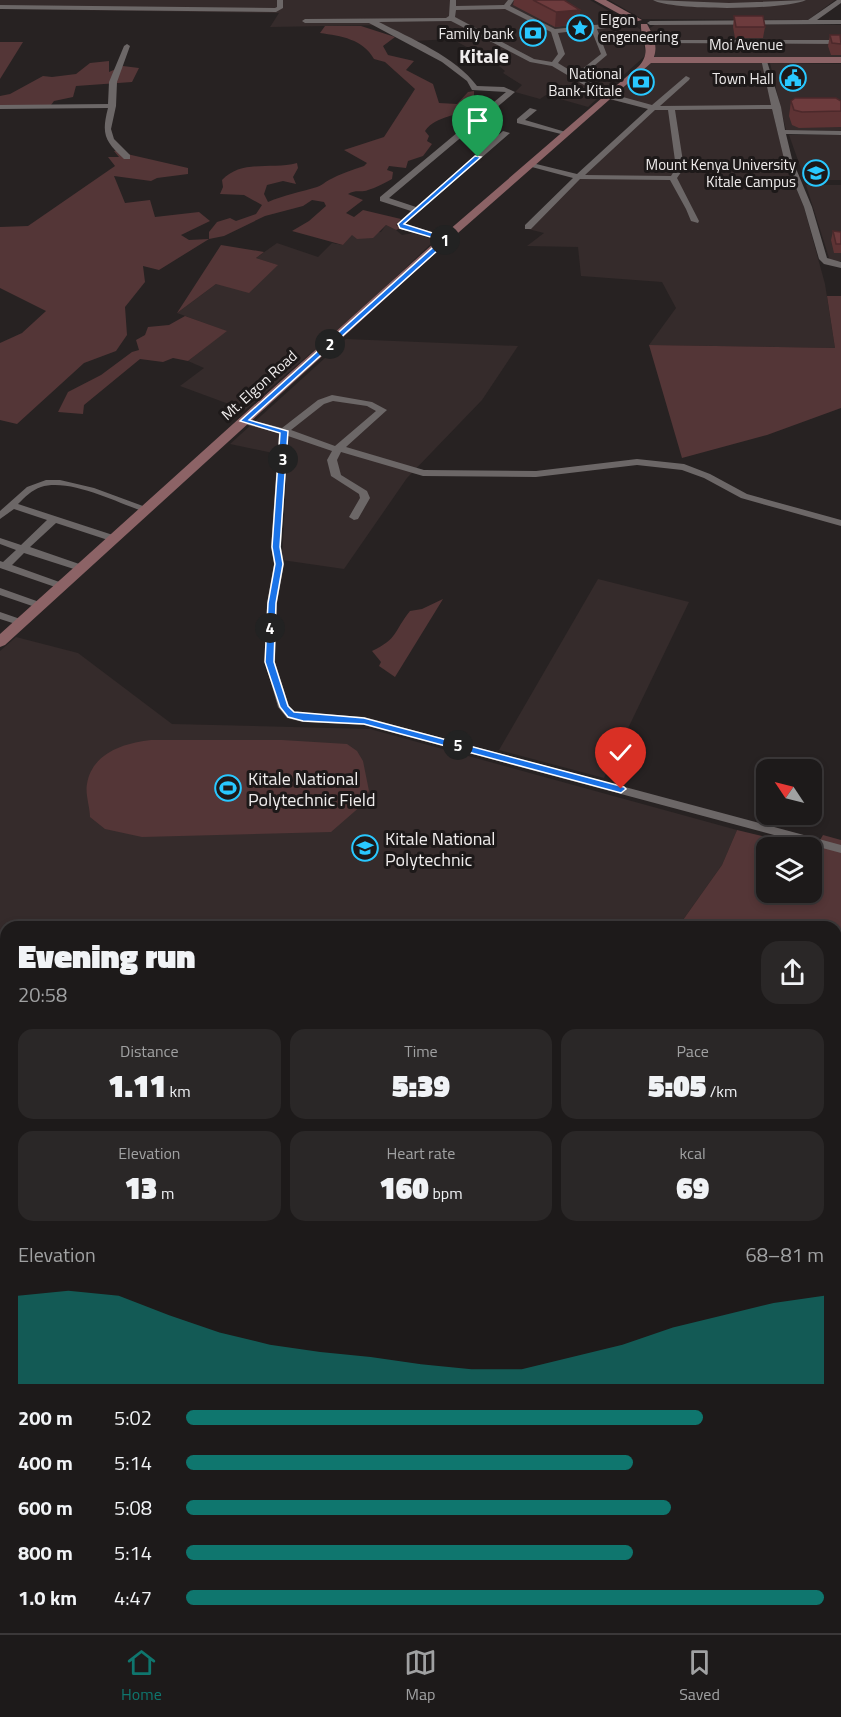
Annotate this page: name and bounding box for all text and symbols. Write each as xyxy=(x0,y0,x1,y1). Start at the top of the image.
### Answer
place label: Elgon engeneering xyxy=(600,8,679,48)
place icon: Elgon engeneering xyxy=(565,13,595,43)
bank icon: Family bank xyxy=(518,18,548,48)
place label: Family bank xyxy=(439,22,514,45)
street label: Moi Avenue xyxy=(709,33,783,56)
district label: Kitale xyxy=(459,40,509,71)
place label: National Bank-Kitale xyxy=(548,62,622,102)
public building icon: Town Hall xyxy=(778,63,808,93)
bank icon: National Bank-Kitale xyxy=(626,67,656,97)
place label: Town Hall xyxy=(712,67,774,90)
pin xyxy=(452,95,503,157)
icon: arrive xyxy=(461,104,494,137)
place label: Mount Kenya University Kitale Campus xyxy=(646,153,796,193)
school or university icon: Mount Kenya University Kitale Campus xyxy=(801,158,831,188)
pin: 1 xyxy=(430,225,460,255)
text: 1 xyxy=(441,228,449,252)
pin: 2 xyxy=(315,329,345,359)
text: 2 xyxy=(326,332,334,356)
street label: Mt. Elgon Road xyxy=(216,344,302,426)
pin: 3 xyxy=(268,444,298,474)
text: 3 xyxy=(279,447,287,471)
pin: 4 xyxy=(255,613,285,643)
text: 4 xyxy=(266,616,274,640)
pin xyxy=(595,727,646,789)
pin: 5 xyxy=(443,730,473,760)
text: 5 xyxy=(454,733,462,757)
icon: check xyxy=(604,736,637,769)
north arrow xyxy=(756,759,822,825)
map controls xyxy=(756,759,822,903)
place label: Kitale National Polytechnic Field xyxy=(248,765,375,813)
sports icon: Kitale National Polytechnic Field xyxy=(213,773,243,803)
place label: Kitale National Polytechnic xyxy=(385,825,496,873)
school or university icon: Kitale National Polytechnic xyxy=(350,833,380,863)
button: layers xyxy=(756,837,822,903)
text: Evening run xyxy=(18,931,195,981)
button: share xyxy=(761,941,824,1004)
text: 20:58 xyxy=(18,979,67,1010)
text: Distance xyxy=(120,1039,179,1063)
text: Time xyxy=(404,1039,438,1063)
text: Pace xyxy=(676,1039,709,1063)
text: 1.11 xyxy=(108,1063,166,1109)
text: 5:39 xyxy=(392,1063,450,1109)
text: 5:05 xyxy=(648,1063,706,1109)
text: km xyxy=(166,1079,191,1103)
text: /km xyxy=(706,1079,737,1103)
text: Elevation xyxy=(118,1141,180,1165)
text: Heart rate xyxy=(387,1141,455,1165)
text: kcal xyxy=(680,1141,706,1165)
text: 13 xyxy=(124,1165,157,1211)
text: 160 xyxy=(379,1165,429,1211)
text: 69 xyxy=(676,1165,709,1211)
text: m xyxy=(157,1181,174,1205)
text: bpm xyxy=(429,1181,463,1205)
text: Elevation xyxy=(18,1239,96,1270)
text: 68–81 m xyxy=(745,1239,824,1270)
text: 200 m xyxy=(18,1402,73,1433)
text: 5:02 xyxy=(114,1402,152,1433)
text: 400 m xyxy=(18,1447,73,1478)
text: 5:14 xyxy=(114,1447,152,1478)
text: 600 m xyxy=(18,1492,73,1523)
text: 5:08 xyxy=(114,1492,152,1523)
text: 800 m xyxy=(18,1537,73,1568)
text: 5:14 xyxy=(114,1537,152,1568)
text: 1.0 km xyxy=(18,1582,77,1613)
text: 4:47 xyxy=(114,1582,152,1613)
tab: Home xyxy=(121,1646,162,1706)
tab: Map xyxy=(404,1646,437,1706)
tab: Saved xyxy=(679,1646,720,1706)

